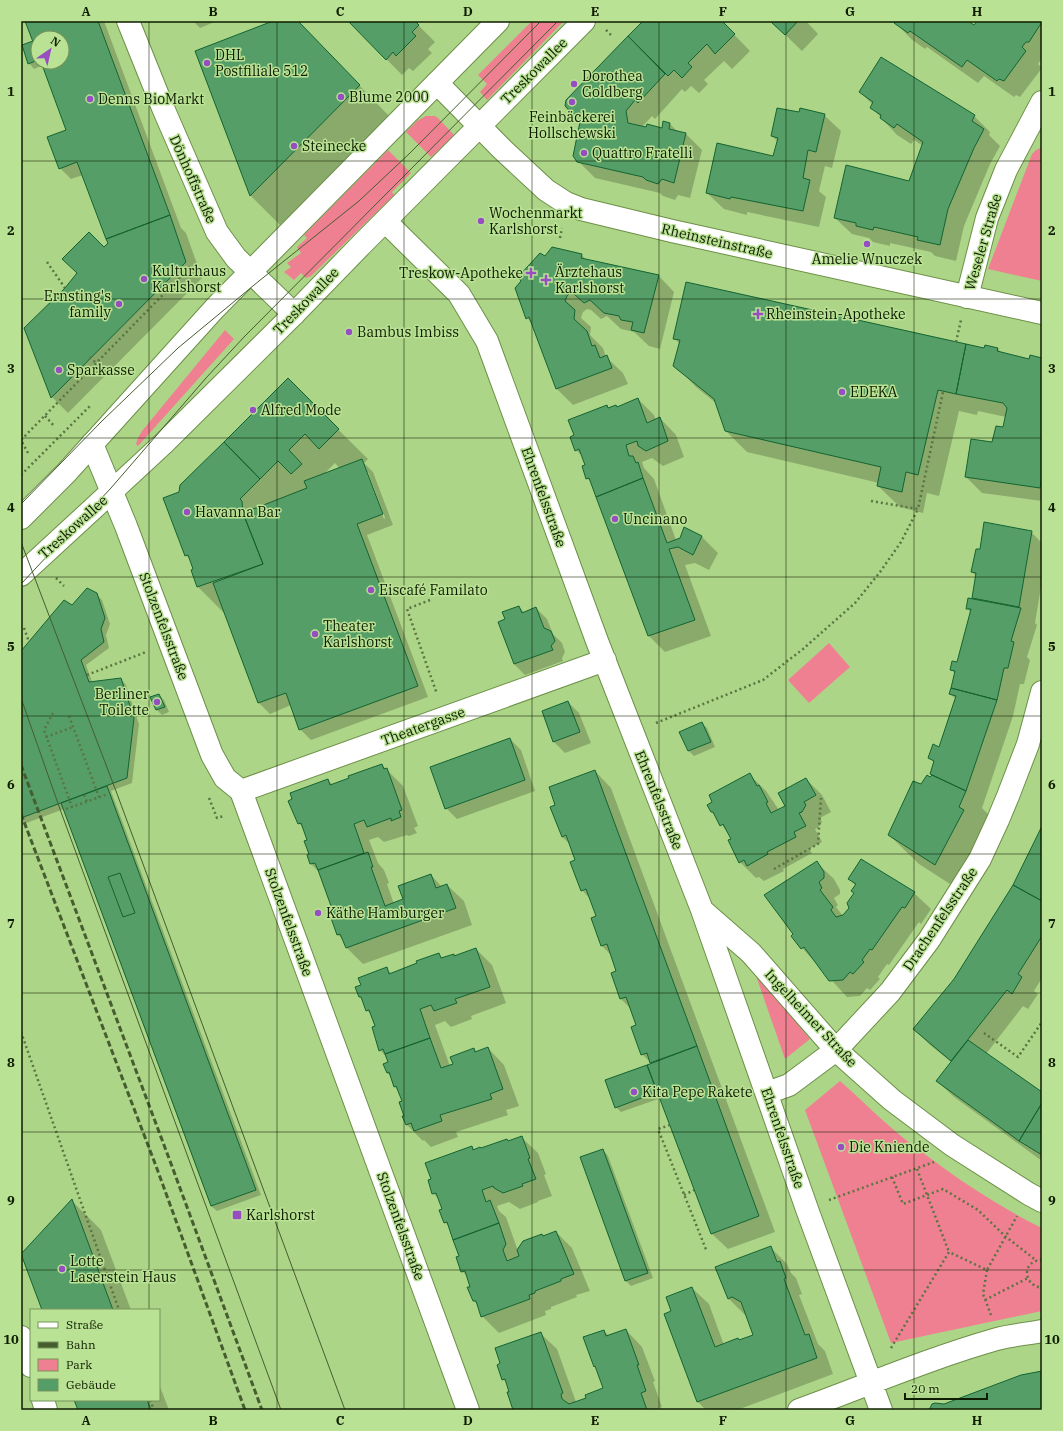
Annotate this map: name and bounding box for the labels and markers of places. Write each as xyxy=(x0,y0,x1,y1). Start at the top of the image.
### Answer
place label: DHL Postfiliale 512 xyxy=(215,46,308,80)
marker: DHL Postfiliale 512 xyxy=(202,58,212,68)
place label: Dorothea Goldberg xyxy=(582,67,643,101)
marker: Dorothea Goldberg xyxy=(569,79,579,89)
place label: Blume 2000 xyxy=(349,88,429,106)
place label: Denns BioMarkt xyxy=(98,90,204,108)
marker: Blume 2000 xyxy=(336,92,346,102)
marker: Denns BioMarkt xyxy=(85,94,95,104)
marker: Feinbäckerei Hollschewski xyxy=(567,97,577,107)
place label: Feinbäckerei Hollschewski xyxy=(528,108,616,142)
place label: Steinecke xyxy=(302,137,366,155)
marker: Steinecke xyxy=(289,141,299,151)
place label: Quattro Fratelli xyxy=(592,144,693,162)
marker: Quattro Fratelli xyxy=(579,148,589,158)
place label: Wochenmarkt Karlshorst xyxy=(489,204,583,238)
marker: Wochenmarkt Karlshorst xyxy=(476,216,486,226)
marker: Amelie Wnuczek xyxy=(862,239,872,249)
place label: Amelie Wnuczek xyxy=(812,250,923,268)
place label: Kulturhaus Karlshorst xyxy=(152,262,226,296)
place label: Ärztehaus Karlshorst xyxy=(555,263,624,297)
place label: Treskow-Apotheke xyxy=(399,264,523,282)
marker: Treskow-Apotheke xyxy=(526,268,536,278)
marker: Kulturhaus Karlshorst xyxy=(139,274,149,284)
marker: Ärztehaus Karlshorst xyxy=(540,274,552,286)
place label: Ernsting's family xyxy=(44,287,112,321)
marker: Ernsting's family xyxy=(114,299,124,309)
place label: Rheinstein-Apotheke xyxy=(766,305,905,323)
marker: Rheinstein-Apotheke xyxy=(753,309,763,319)
place label: Bambus Imbiss xyxy=(357,323,459,341)
marker: Bambus Imbiss xyxy=(344,327,354,337)
place label: Sparkasse xyxy=(67,361,135,379)
marker: Sparkasse xyxy=(54,365,64,375)
place label: EDEKA xyxy=(850,383,898,401)
marker: EDEKA xyxy=(837,387,847,397)
place label: Alfred Mode xyxy=(261,401,341,419)
marker: Alfred Mode xyxy=(248,405,258,415)
place label: Havanna Bar xyxy=(195,503,281,521)
marker: Havanna Bar xyxy=(182,507,192,517)
place label: Uncinano xyxy=(623,510,687,528)
marker: Uncinano xyxy=(610,514,620,524)
place label: Eiscafé Familato xyxy=(379,581,488,599)
marker: Eiscafé Familato xyxy=(366,585,376,595)
place label: Theater Karlshorst xyxy=(323,617,392,651)
marker: Theater Karlshorst xyxy=(310,629,320,639)
place label: Berliner Toilette xyxy=(95,685,150,719)
marker: Berliner Toilette xyxy=(152,697,162,707)
place label: Käthe Hamburger xyxy=(326,904,445,922)
marker: Käthe Hamburger xyxy=(313,908,323,918)
place label: Kita Pepe Rakete xyxy=(642,1083,753,1101)
marker: Kita Pepe Rakete xyxy=(629,1087,639,1097)
place label: Die Kniende xyxy=(849,1138,930,1156)
marker: Die Kniende xyxy=(836,1142,846,1152)
place label: Karlshorst xyxy=(246,1206,315,1224)
marker: Karlshorst xyxy=(231,1209,243,1221)
place label: Lotte Laserstein Haus xyxy=(70,1252,177,1286)
marker: Lotte Laserstein Haus xyxy=(57,1264,67,1274)

